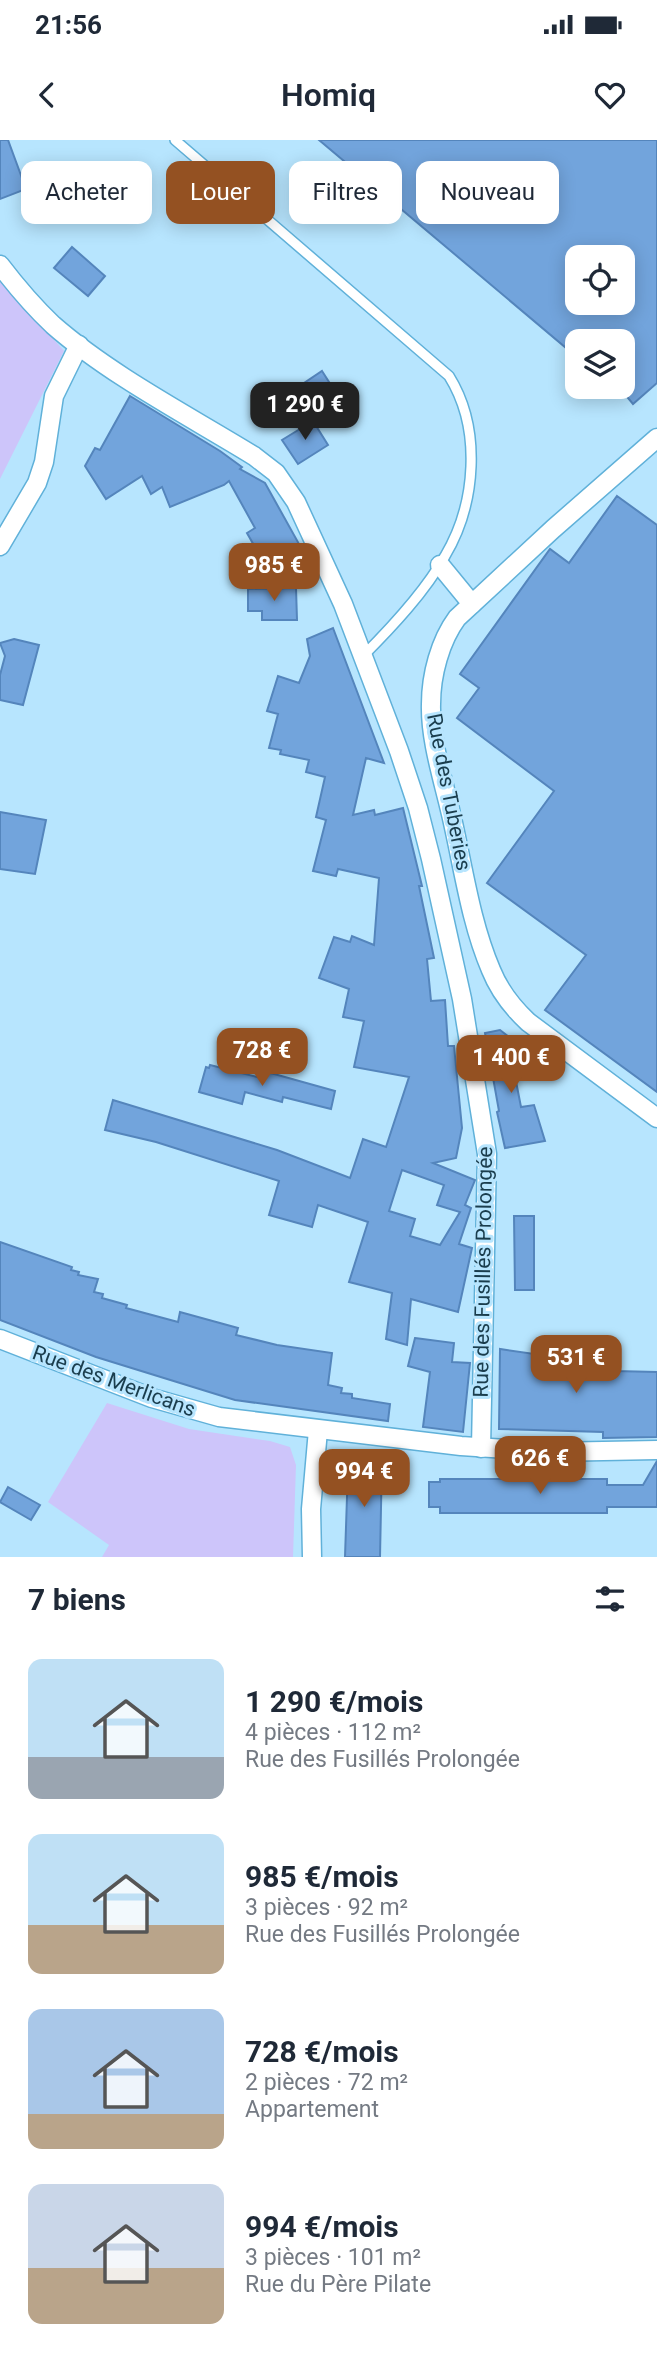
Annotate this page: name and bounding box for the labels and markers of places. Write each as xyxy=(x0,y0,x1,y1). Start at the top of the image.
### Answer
pin: 1 290 € xyxy=(240,383,370,442)
pin: 985 € xyxy=(225,544,323,603)
pin: 728 € xyxy=(213,1028,311,1088)
pin: 1 400 € xyxy=(446,1035,576,1095)
pin: 531 € xyxy=(527,1336,625,1395)
pin: 626 € xyxy=(491,1436,589,1496)
pin: 994 € xyxy=(315,1450,413,1509)

